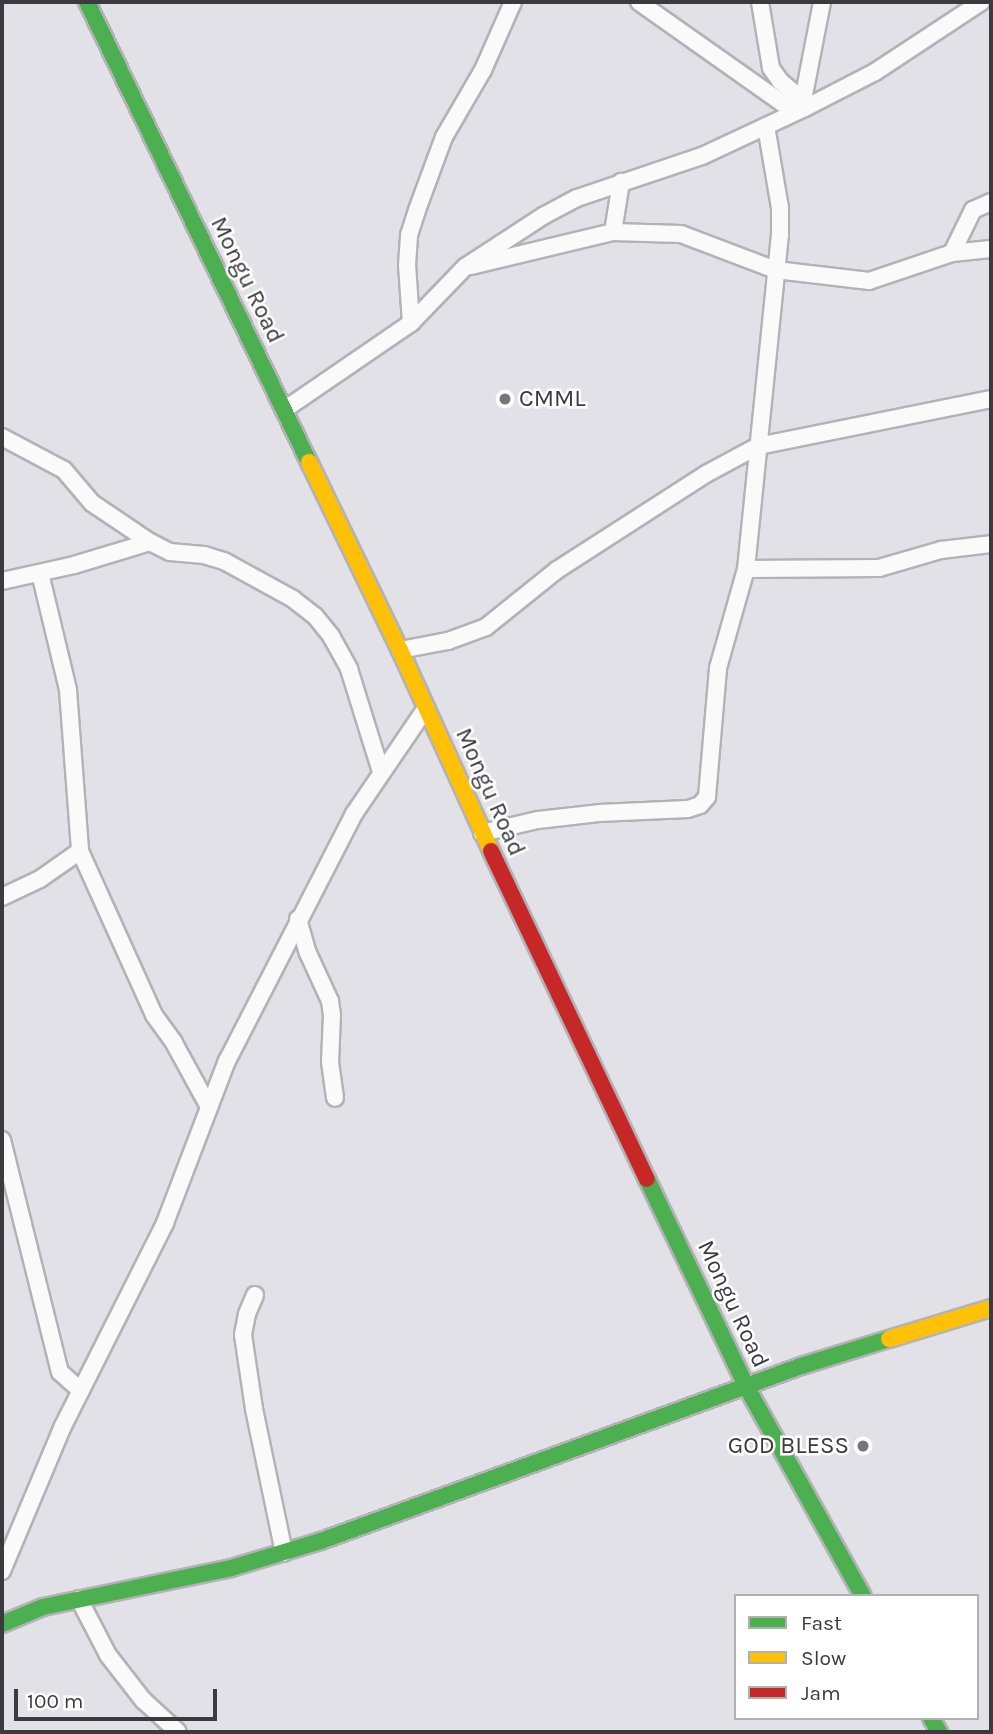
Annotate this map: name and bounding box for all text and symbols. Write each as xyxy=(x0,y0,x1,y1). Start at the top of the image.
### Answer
street label: Mongu Road xyxy=(204,212,290,348)
place label: CMML xyxy=(519,385,586,413)
marker: CMML xyxy=(497,391,513,407)
street label: Mongu Road xyxy=(449,724,531,860)
street label: Mongu Road xyxy=(691,1236,775,1372)
place label: GOD BLESS xyxy=(728,1432,849,1460)
marker: GOD BLESS xyxy=(855,1438,871,1454)
legend xyxy=(734,1594,979,1720)
text: Fast xyxy=(801,1611,842,1635)
text: Slow xyxy=(801,1646,846,1670)
scale bar xyxy=(18,1674,220,1718)
text: Jam xyxy=(801,1681,841,1705)
text: 100 m xyxy=(27,1689,84,1713)

